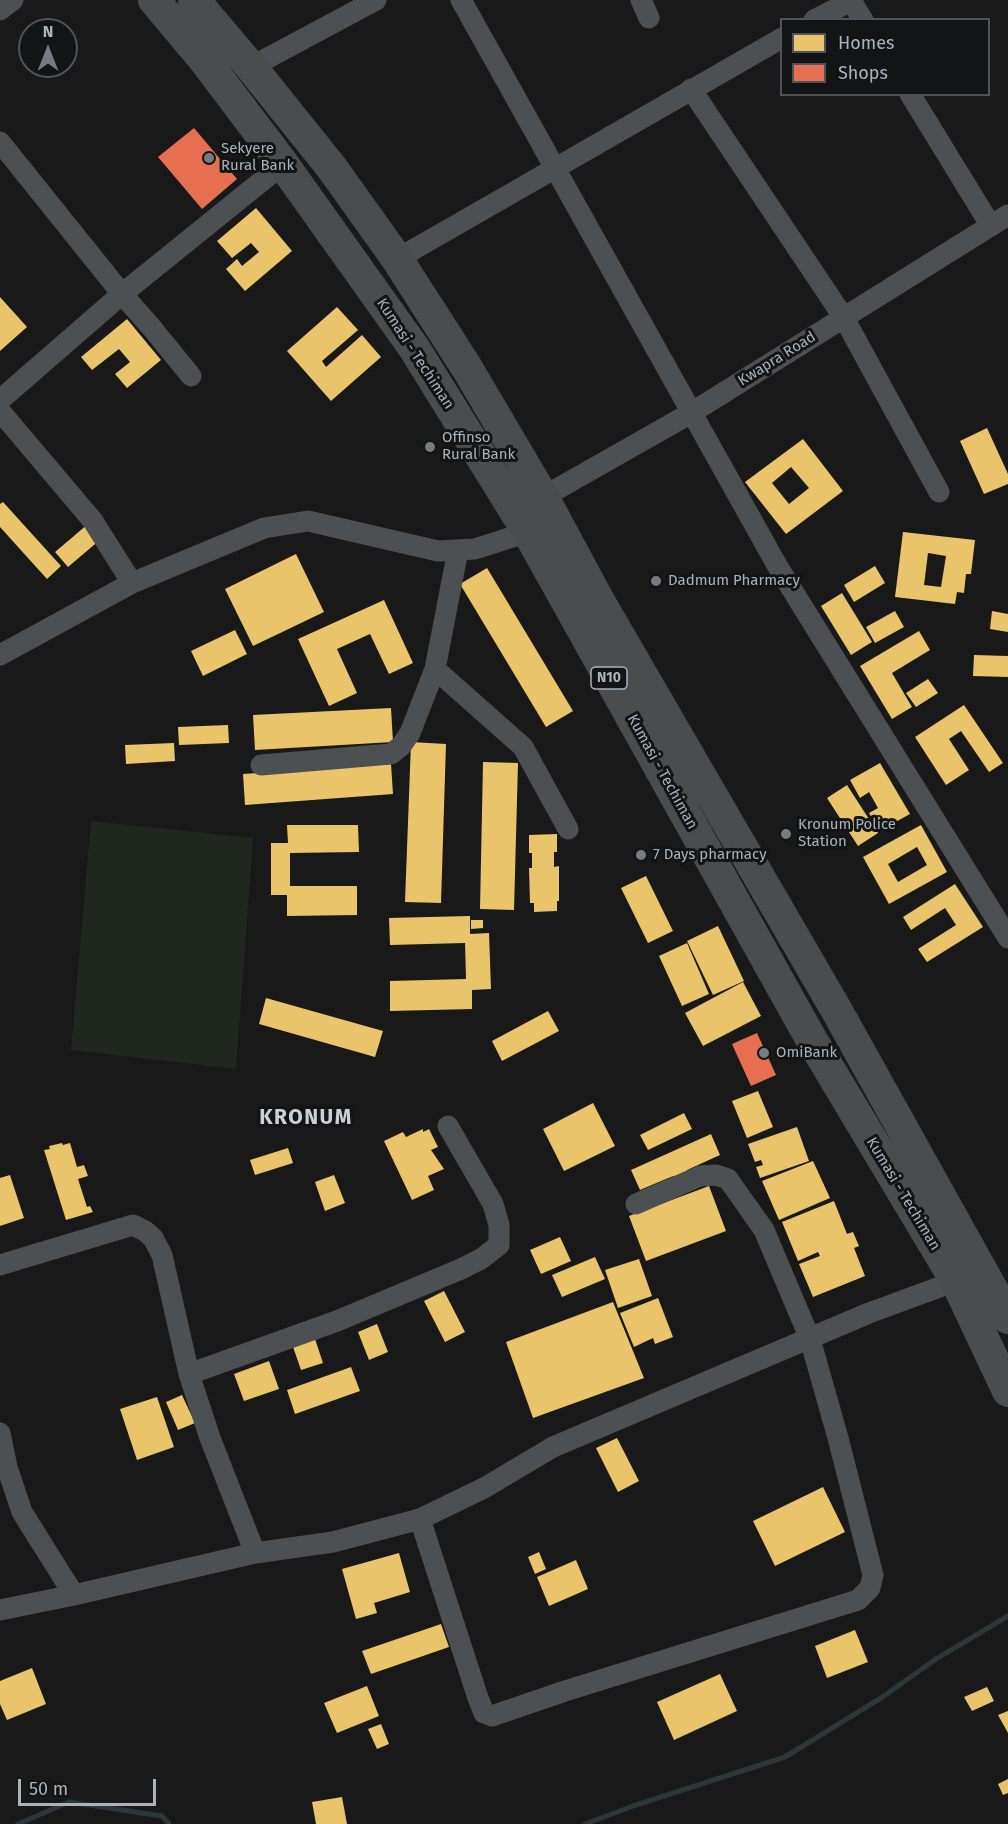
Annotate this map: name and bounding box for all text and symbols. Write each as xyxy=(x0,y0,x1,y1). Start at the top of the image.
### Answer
north arrow xyxy=(18,18,78,78)
legend xyxy=(780,18,990,96)
text: N xyxy=(43,22,53,41)
text: Homes xyxy=(838,32,894,54)
text: Shops xyxy=(838,62,888,84)
place label: Sekyere Rural Bank xyxy=(221,140,294,175)
marker: Sekyere Rural Bank xyxy=(202,151,216,165)
street label: Kumasi - Techiman xyxy=(372,295,458,413)
street label: Kwapra Road xyxy=(735,328,819,390)
place label: Offinso Rural Bank xyxy=(442,429,515,464)
marker: Offinso Rural Bank xyxy=(423,440,437,454)
place label: Dadmum Pharmacy xyxy=(668,572,800,590)
marker: Dadmum Pharmacy xyxy=(649,574,663,588)
road number: N10 xyxy=(591,667,627,689)
street label: Kumasi - Techiman xyxy=(623,711,701,833)
place label: Kronum Police Station xyxy=(798,816,896,851)
marker: Kronum Police Station xyxy=(779,827,793,841)
place label: 7 Days pharmacy xyxy=(653,846,767,864)
marker: 7 Days pharmacy xyxy=(634,848,648,862)
place label: OmiBank xyxy=(776,1044,837,1062)
marker: OmiBank xyxy=(757,1046,771,1060)
district label: KRONUM xyxy=(259,1105,353,1131)
street label: Kumasi - Techiman xyxy=(862,1134,944,1254)
scale bar xyxy=(21,1767,159,1805)
text: 50 m xyxy=(29,1778,68,1800)

